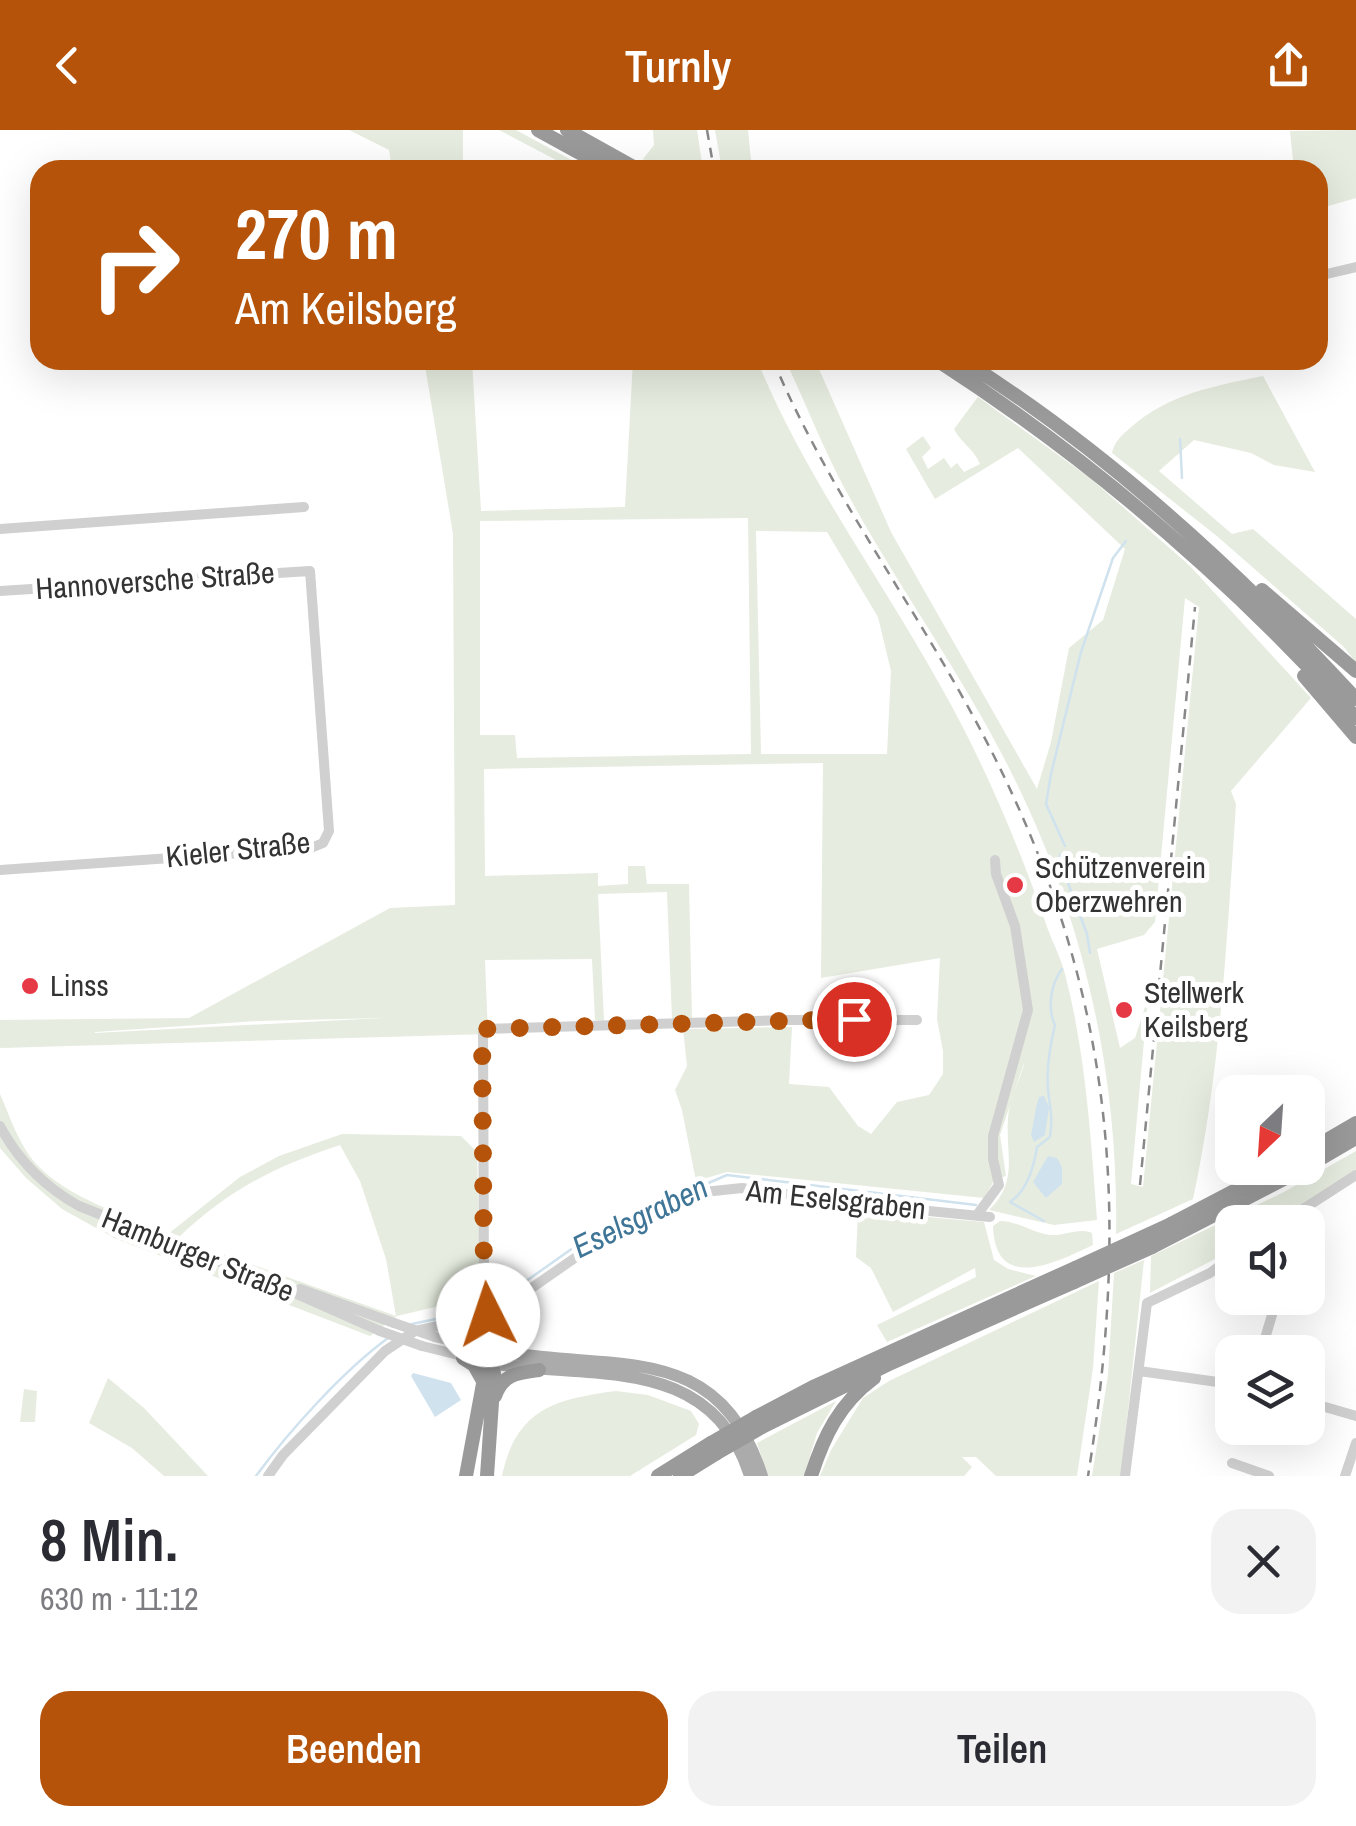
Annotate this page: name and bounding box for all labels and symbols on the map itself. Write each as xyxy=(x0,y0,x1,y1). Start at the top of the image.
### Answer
street label: Hannoversche Straße xyxy=(34,552,276,608)
street label: Kieler Straße xyxy=(164,822,312,876)
place label: Schützenverein Oberzwehren xyxy=(1035,847,1206,921)
marker: Schützenverein Oberzwehren xyxy=(1004,874,1026,896)
place label: Linss xyxy=(50,965,109,1005)
place label: Stellwerk Keilsberg xyxy=(1144,972,1248,1046)
marker: Linss xyxy=(19,975,41,997)
pin xyxy=(812,977,897,1062)
marker: Stellwerk Keilsberg xyxy=(1113,999,1135,1021)
north arrow xyxy=(1215,1075,1325,1185)
water label: Eselsgraben xyxy=(565,1165,715,1268)
street label: Am Eselsgraben xyxy=(743,1170,928,1228)
street label: Hamburger Straße xyxy=(96,1197,300,1311)
position arrow xyxy=(436,1263,540,1367)

